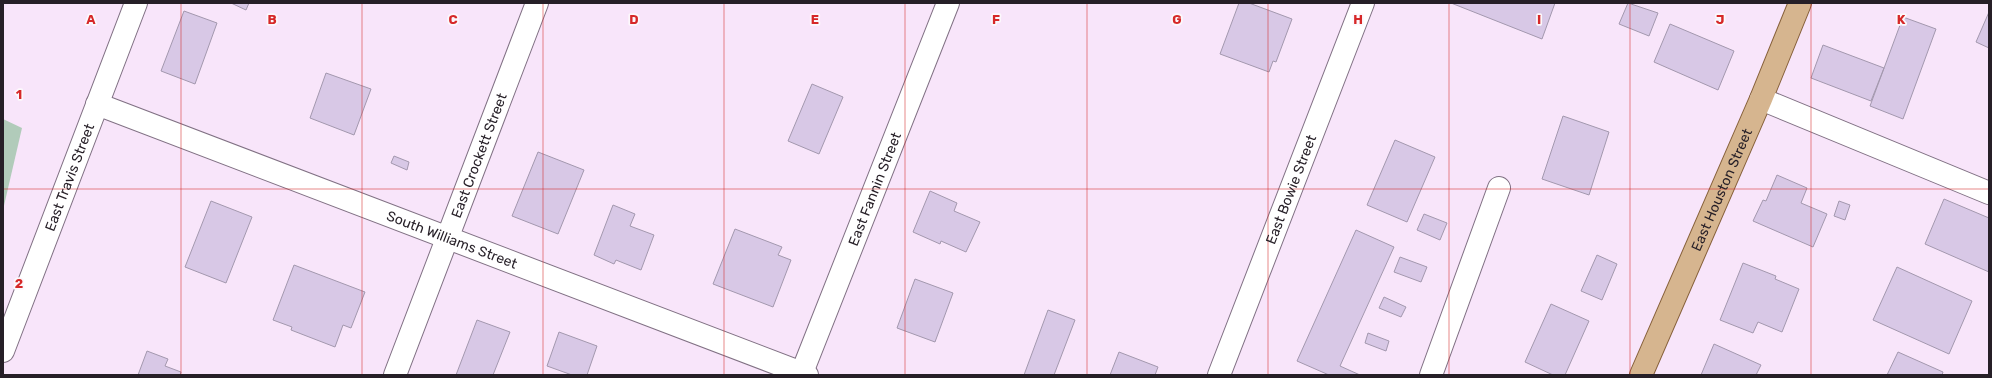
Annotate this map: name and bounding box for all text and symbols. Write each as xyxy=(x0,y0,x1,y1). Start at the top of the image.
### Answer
text: A xyxy=(86,12,96,27)
text: B xyxy=(267,12,277,27)
text: C xyxy=(448,12,458,27)
text: D xyxy=(629,12,639,27)
text: E xyxy=(811,12,819,27)
text: F xyxy=(992,12,1000,27)
text: G xyxy=(1172,12,1182,27)
text: H xyxy=(1353,12,1363,27)
text: I xyxy=(1537,12,1541,27)
text: J xyxy=(1716,12,1724,27)
text: K xyxy=(1897,12,1906,27)
text: 1 xyxy=(16,87,22,102)
street label: East Crockett Street xyxy=(448,90,511,220)
street label: East Travis Street xyxy=(42,121,98,234)
street label: East Houston Street xyxy=(1688,126,1756,254)
street label: East Fannin Street xyxy=(845,129,905,248)
street label: East Bowie Street xyxy=(1262,132,1320,247)
street label: South Williams Street xyxy=(384,207,520,273)
text: 2 xyxy=(15,276,23,291)

